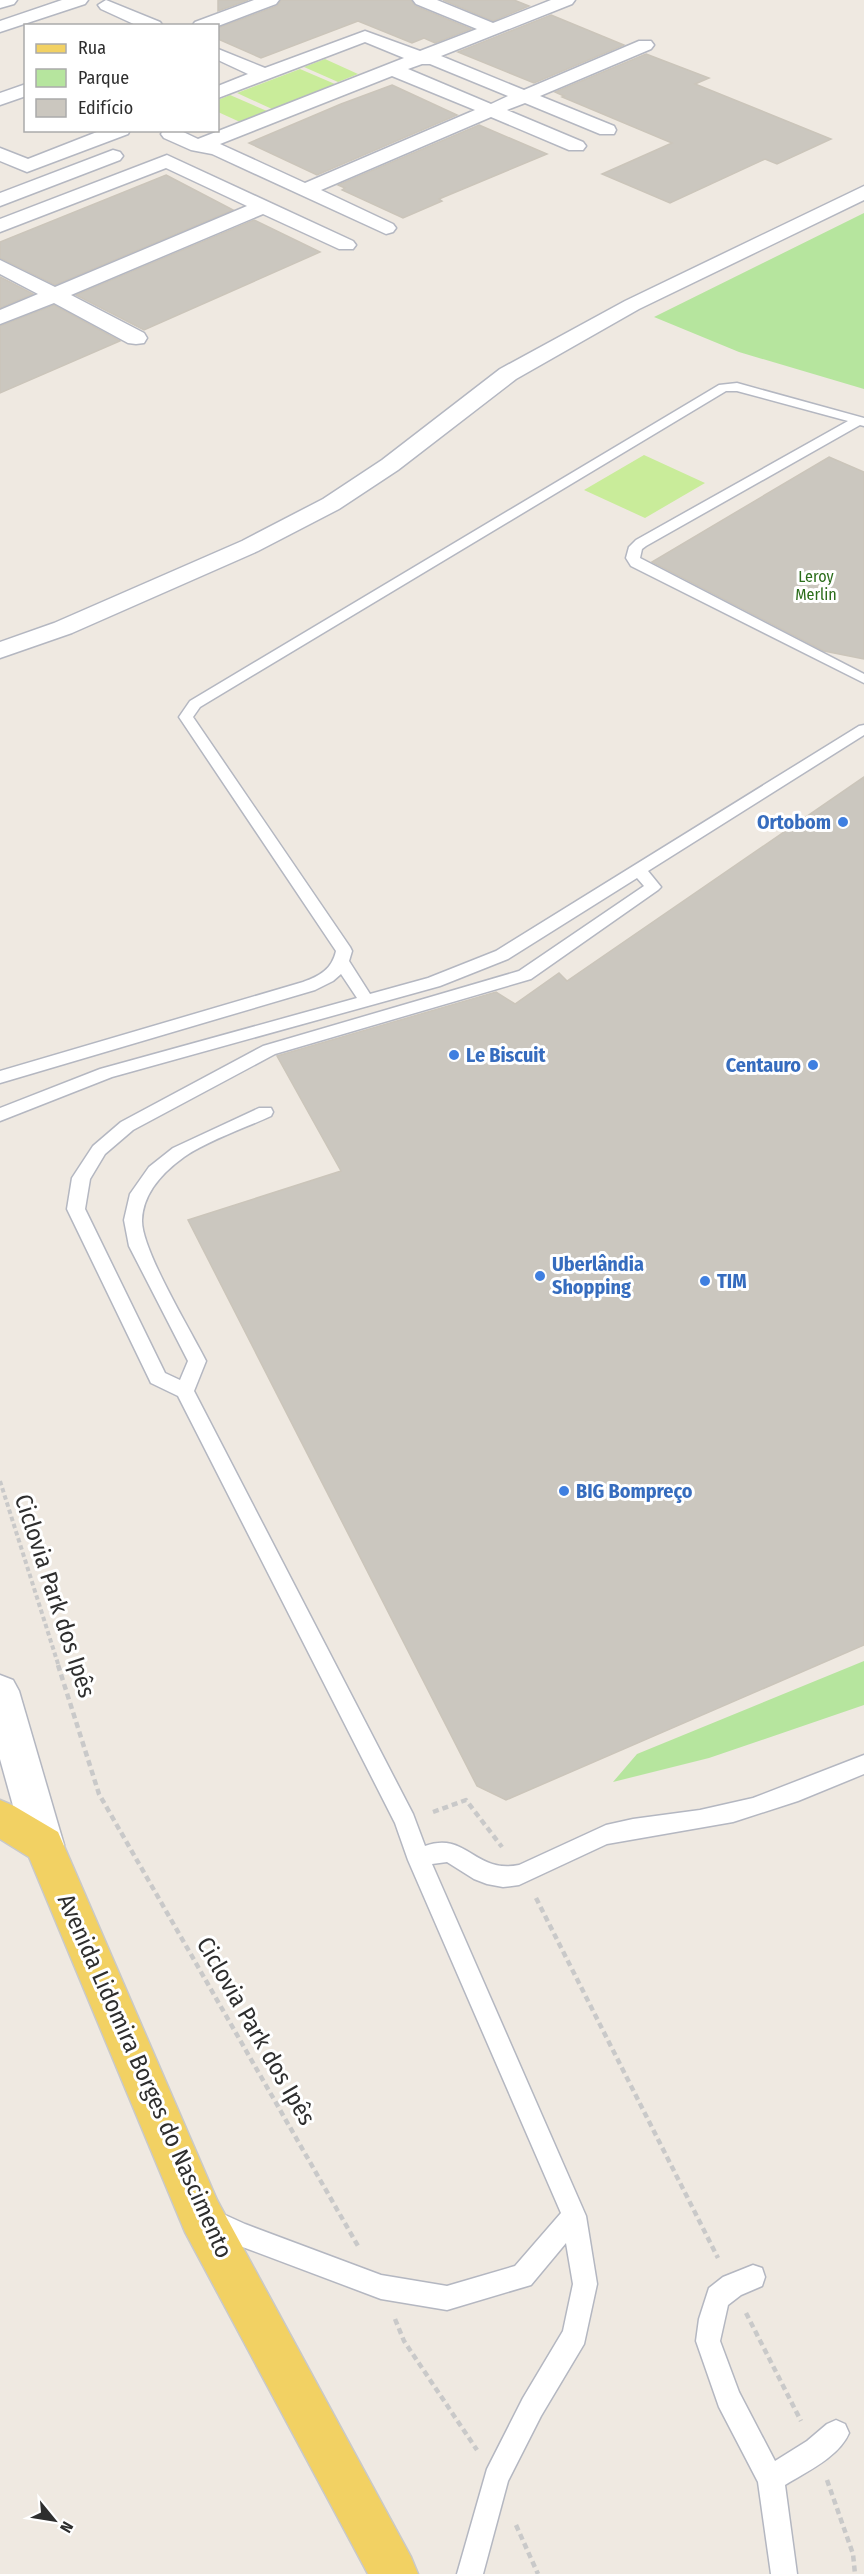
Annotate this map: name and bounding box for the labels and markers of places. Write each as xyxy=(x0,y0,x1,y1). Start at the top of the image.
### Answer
place label: Ortobom xyxy=(757,810,831,834)
marker: Ortobom xyxy=(836,815,850,829)
place label: Le Biscuit xyxy=(466,1043,546,1067)
marker: Le Biscuit xyxy=(447,1048,461,1062)
place label: Centauro xyxy=(726,1053,801,1077)
marker: Centauro xyxy=(806,1058,820,1072)
place label: Uberlândia Shopping xyxy=(552,1252,644,1299)
marker: Uberlândia Shopping xyxy=(533,1269,547,1283)
place label: TIM xyxy=(717,1269,747,1293)
marker: TIM xyxy=(698,1274,712,1288)
place label: BIG Bompreço xyxy=(576,1479,693,1503)
marker: BIG Bompreço xyxy=(557,1484,571,1498)

